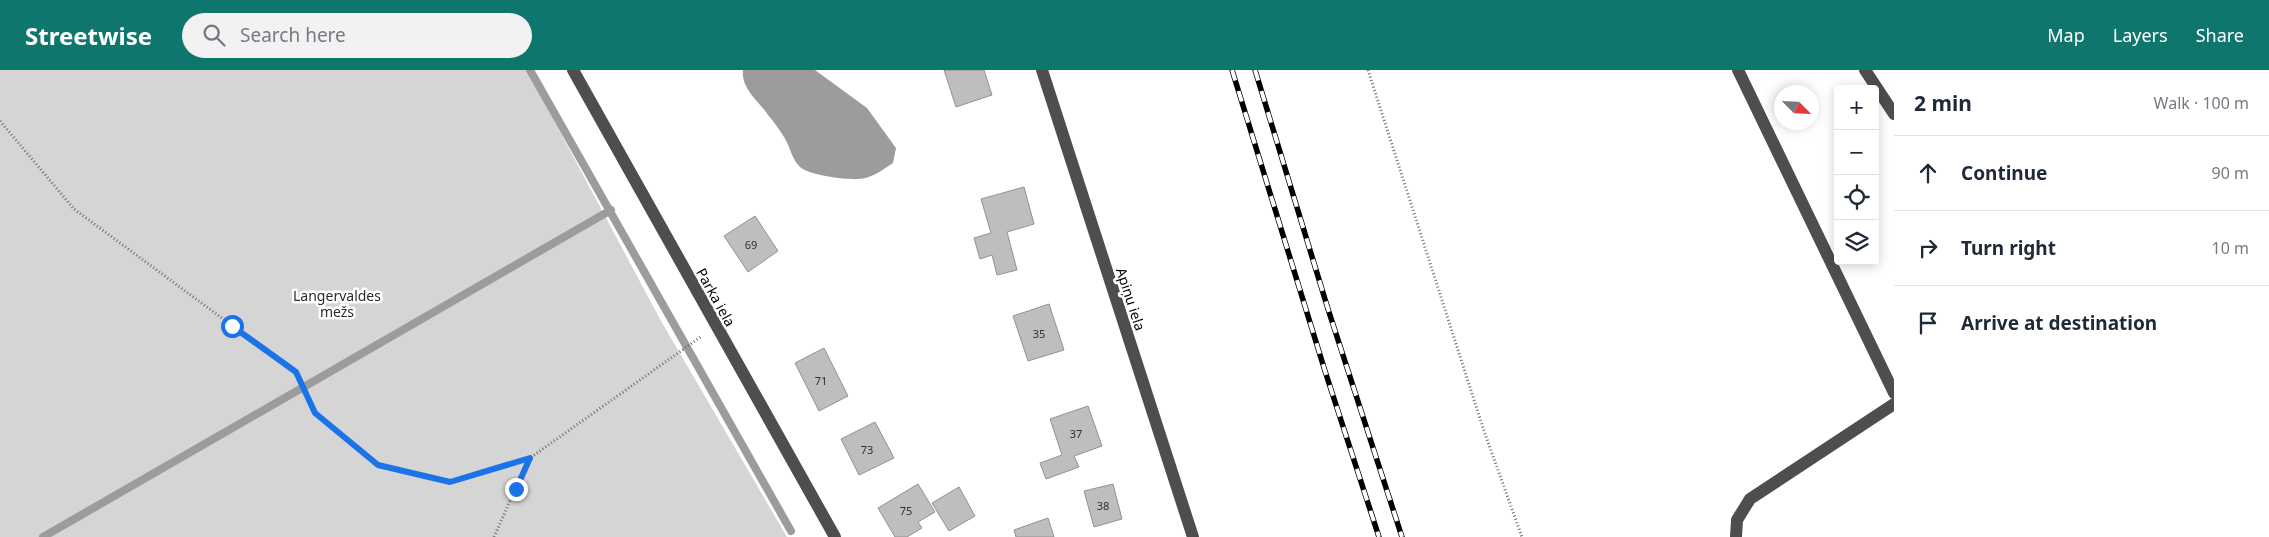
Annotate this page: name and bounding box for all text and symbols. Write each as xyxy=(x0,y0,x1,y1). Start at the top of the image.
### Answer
search box xyxy=(182,13,532,58)
text: Streetwise xyxy=(25,19,152,52)
icon: search xyxy=(200,21,228,49)
text: Search here xyxy=(240,22,346,48)
text: Map xyxy=(2047,23,2085,47)
text: Layers xyxy=(2113,23,2168,47)
text: Share xyxy=(2196,23,2244,47)
north arrow xyxy=(1774,85,1819,130)
map controls xyxy=(1834,85,1879,265)
button: + xyxy=(1834,85,1879,130)
text: 2 min xyxy=(1914,89,1972,117)
text: Walk · 100 m xyxy=(2154,92,2249,114)
button: − xyxy=(1834,130,1879,175)
icon: ahead xyxy=(1914,159,1942,187)
text: Continue xyxy=(1961,160,2047,186)
text: 90 m xyxy=(2212,162,2249,184)
button: locate xyxy=(1834,175,1879,220)
button: layers xyxy=(1834,220,1879,265)
icon: right xyxy=(1914,234,1942,262)
text: Turn right xyxy=(1961,235,2056,261)
house number: 69 xyxy=(745,237,757,252)
text: 10 m xyxy=(2212,237,2249,259)
street label: Parka iela xyxy=(692,264,740,330)
street label: Apiņu iela xyxy=(1112,265,1150,333)
park label: Langervaldes mežs xyxy=(293,286,381,321)
icon: arrive xyxy=(1914,309,1942,337)
text: Arrive at destination xyxy=(1961,310,2157,336)
route start xyxy=(221,315,244,338)
house number: 35 xyxy=(1033,326,1045,341)
house number: 71 xyxy=(815,373,827,388)
house number: 37 xyxy=(1070,426,1082,441)
house number: 73 xyxy=(861,442,873,457)
route end xyxy=(505,478,528,501)
house number: 38 xyxy=(1097,498,1109,513)
house number: 75 xyxy=(900,503,912,518)

